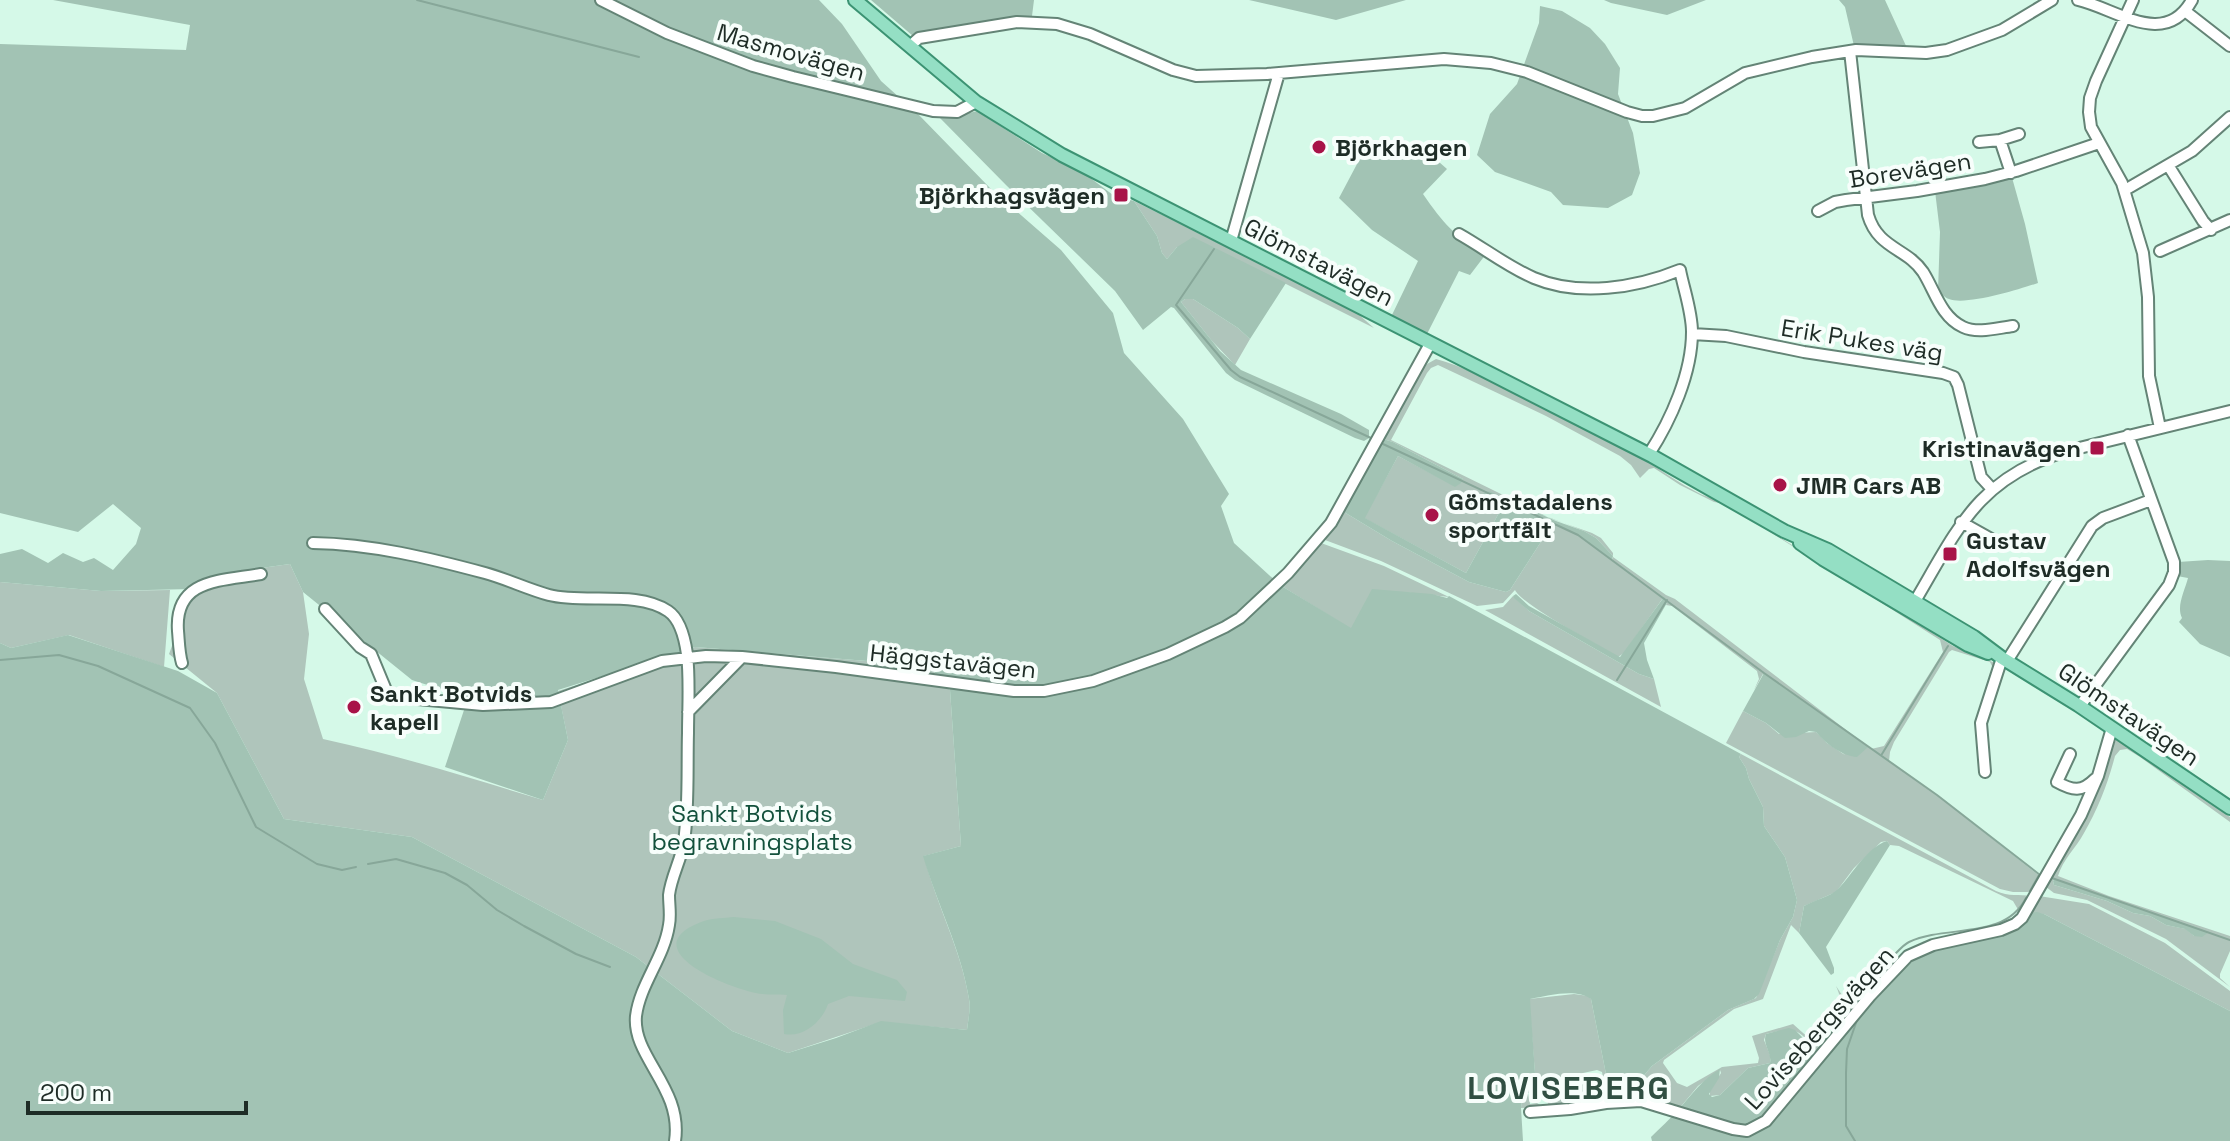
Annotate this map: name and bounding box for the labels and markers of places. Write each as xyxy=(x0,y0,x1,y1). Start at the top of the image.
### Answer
place label: Björkhagen xyxy=(1335,132,1467,163)
marker: Björkhagen xyxy=(1310,138,1328,156)
place label: Björkhagsvägen xyxy=(919,180,1105,211)
marker: Björkhagsvägen xyxy=(1112,186,1130,204)
place label: Kristinavägen xyxy=(1922,433,2081,464)
marker: Kristinavägen xyxy=(2088,439,2106,457)
place label: JMR Cars AB xyxy=(1796,470,1941,501)
marker: JMR Cars AB xyxy=(1771,476,1789,494)
place label: Gömstadalens sportfält xyxy=(1448,486,1613,545)
marker: Gömstadalens sportfält xyxy=(1423,506,1441,524)
place label: Gustav Adolfsvägen xyxy=(1966,525,2111,584)
marker: Gustav Adolfsvägen xyxy=(1941,545,1959,563)
place label: Sankt Botvids kapell xyxy=(370,678,532,737)
marker: Sankt Botvids kapell xyxy=(345,698,363,716)

